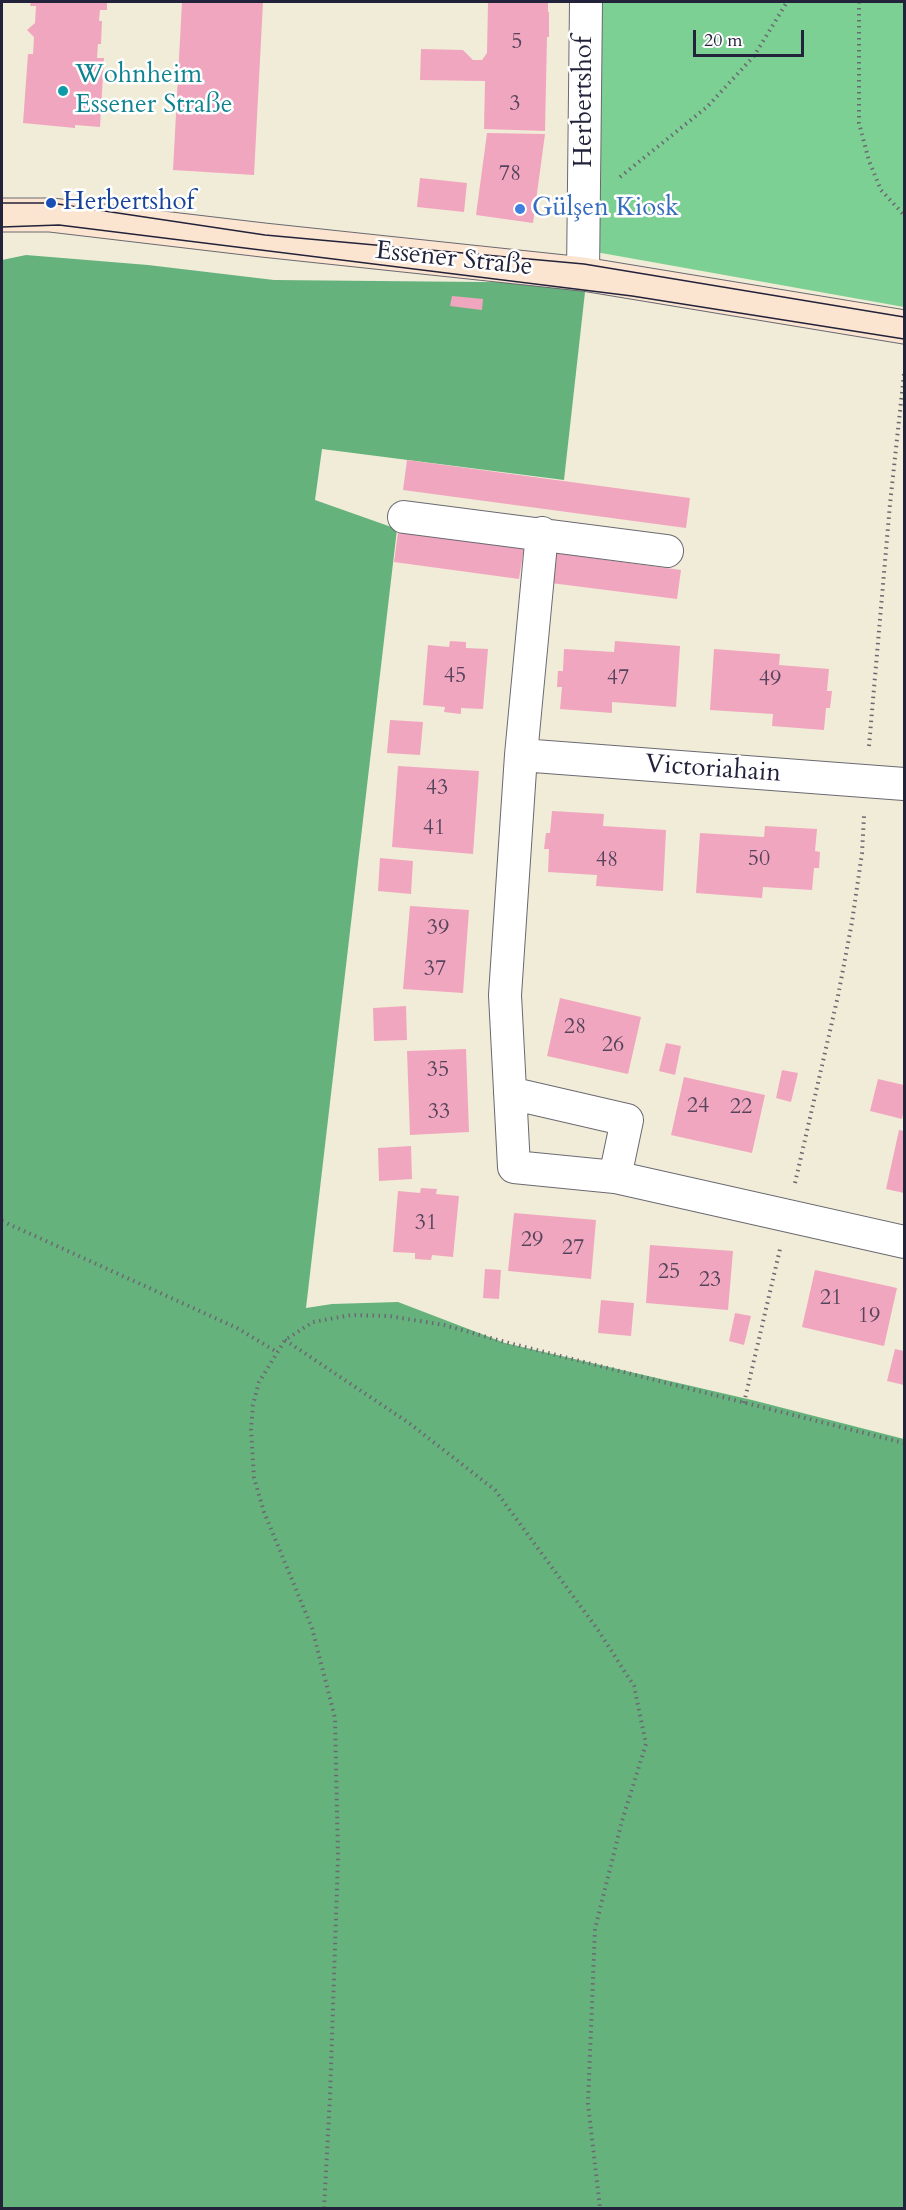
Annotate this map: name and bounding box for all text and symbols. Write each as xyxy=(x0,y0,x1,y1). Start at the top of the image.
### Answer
scale bar xyxy=(696,18,807,56)
text: 20 m xyxy=(704,28,743,53)
house number: 5 xyxy=(511,30,523,56)
street label: Herbertshof xyxy=(569,36,601,168)
place label: Wohnheim Essener Straße xyxy=(75,60,233,122)
marker: Wohnheim Essener Straße xyxy=(56,84,70,98)
house number: 3 xyxy=(509,92,521,118)
house number: 78 xyxy=(499,162,521,188)
place label: Herbertshof xyxy=(63,187,194,219)
place label: Gülşen Kiosk xyxy=(532,193,679,225)
marker: Herbertshof xyxy=(44,196,58,210)
marker: Gülşen Kiosk xyxy=(513,202,527,216)
street label: Essener Straße xyxy=(374,236,534,284)
house number: 45 xyxy=(444,664,466,690)
house number: 47 xyxy=(607,666,629,692)
house number: 49 xyxy=(759,667,781,693)
street label: Victoriahain xyxy=(644,750,782,790)
house number: 43 xyxy=(426,776,448,802)
house number: 41 xyxy=(423,816,445,842)
house number: 50 xyxy=(748,847,770,873)
house number: 48 xyxy=(596,848,618,874)
house number: 39 xyxy=(427,916,449,942)
house number: 37 xyxy=(424,957,446,983)
house number: 28 xyxy=(564,1015,586,1041)
house number: 26 xyxy=(602,1033,624,1059)
house number: 35 xyxy=(427,1058,449,1084)
house number: 24 xyxy=(687,1094,709,1120)
house number: 22 xyxy=(730,1095,752,1121)
house number: 33 xyxy=(428,1100,450,1126)
house number: 31 xyxy=(415,1211,437,1237)
house number: 29 xyxy=(521,1228,543,1254)
house number: 27 xyxy=(562,1236,584,1262)
house number: 25 xyxy=(658,1260,680,1286)
house number: 23 xyxy=(699,1268,721,1294)
house number: 21 xyxy=(820,1286,842,1312)
house number: 19 xyxy=(858,1304,880,1330)

